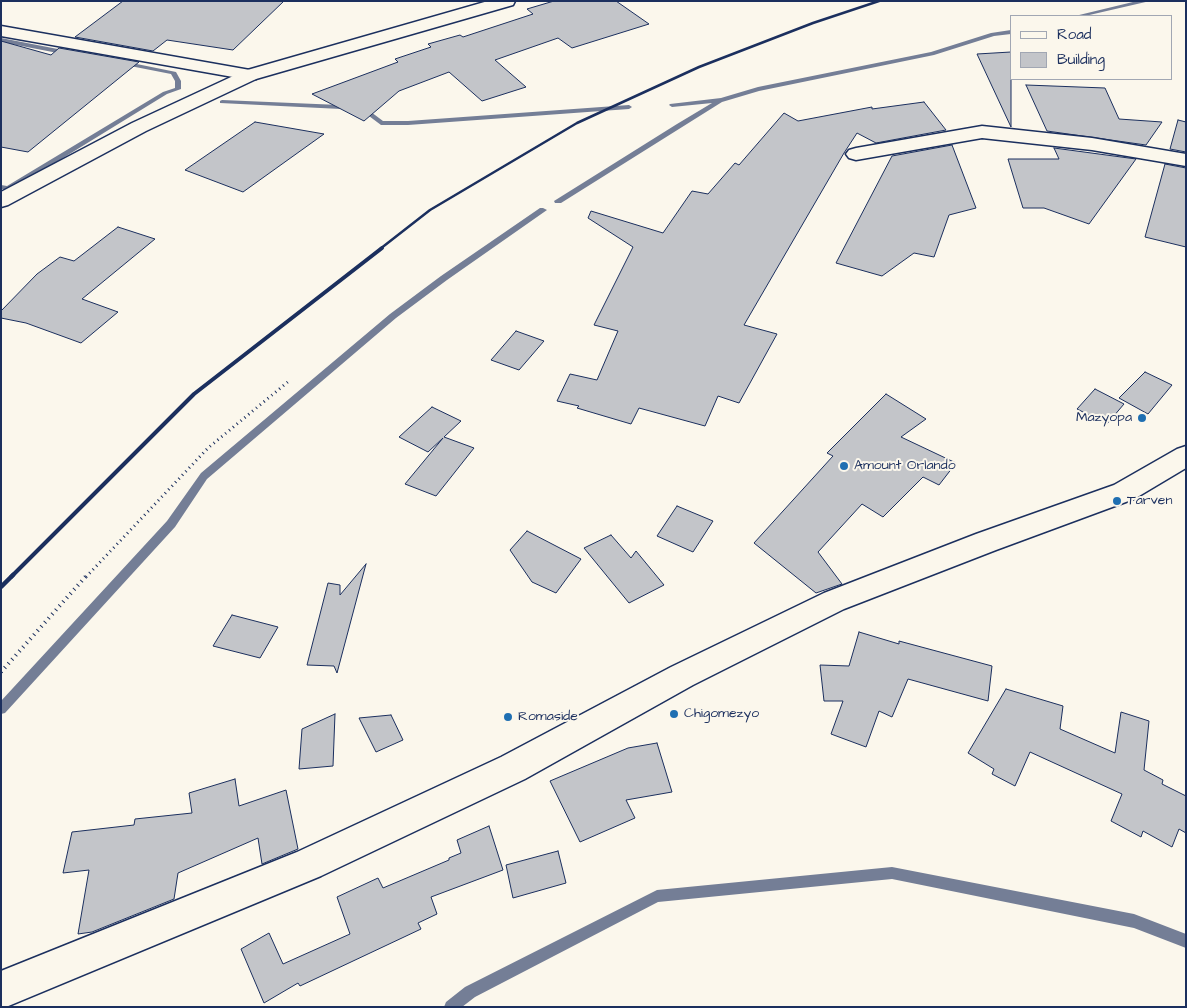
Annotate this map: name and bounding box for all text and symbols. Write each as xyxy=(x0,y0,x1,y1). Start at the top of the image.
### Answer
legend xyxy=(1010,15,1172,80)
text: Road xyxy=(1057,24,1091,45)
text: Building xyxy=(1057,49,1105,70)
place label: Mazyopa xyxy=(1076,410,1132,426)
marker: Mazyopa xyxy=(1136,412,1148,424)
place label: Amount Orlando xyxy=(854,458,956,474)
marker: Amount Orlando xyxy=(838,460,850,472)
place label: Tarven xyxy=(1127,493,1172,509)
marker: Tarven xyxy=(1111,495,1123,507)
place label: Chigomezyo xyxy=(684,706,759,722)
marker: Chigomezyo xyxy=(668,708,680,720)
place label: Romaside xyxy=(518,709,578,725)
marker: Romaside xyxy=(502,711,514,723)

